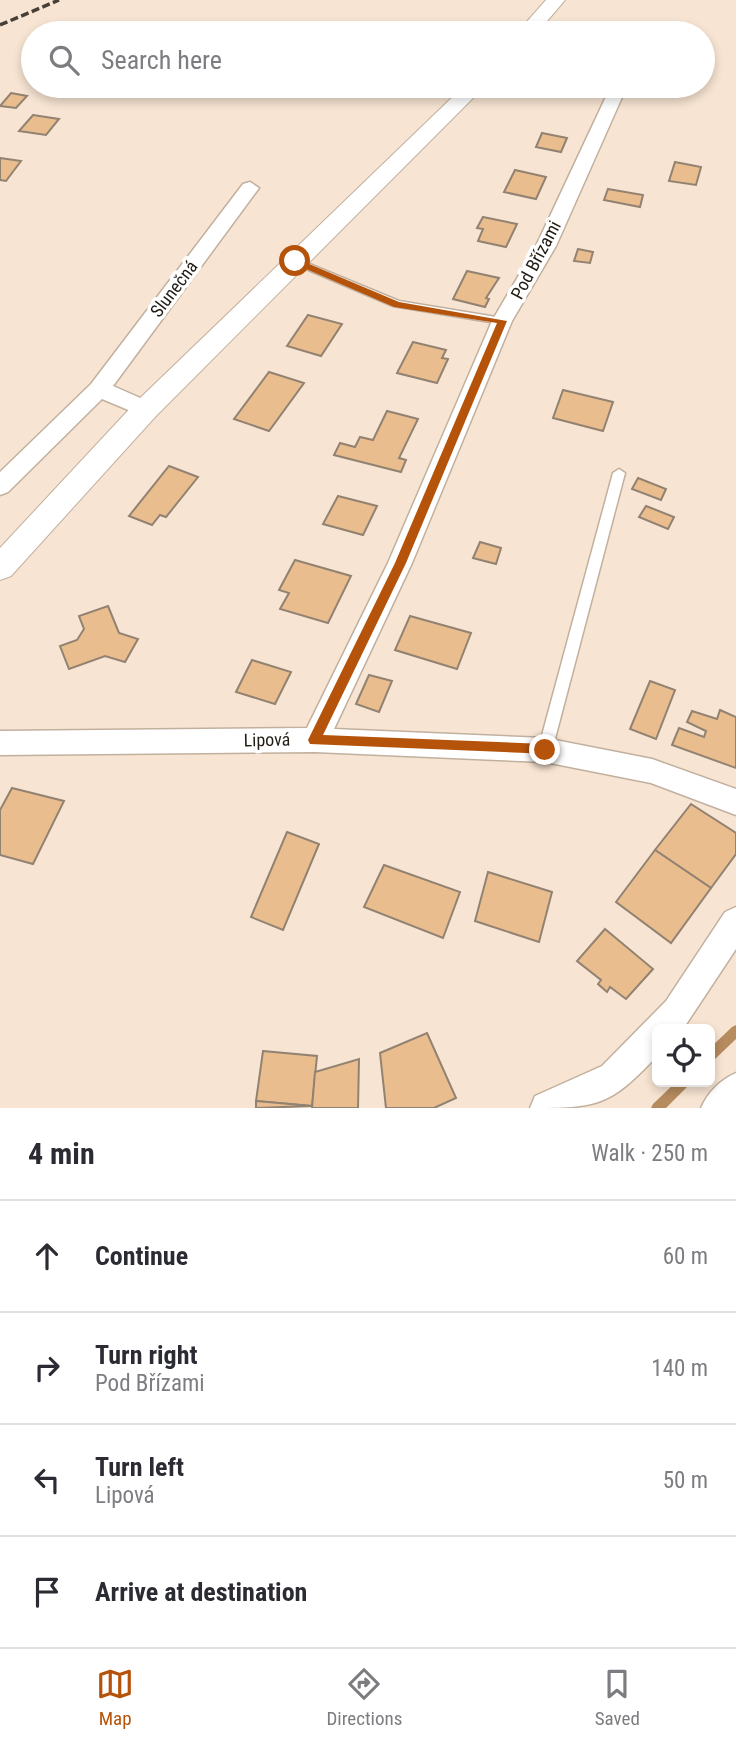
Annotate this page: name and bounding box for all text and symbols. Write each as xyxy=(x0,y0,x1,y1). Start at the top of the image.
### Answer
search box xyxy=(21,21,715,98)
icon: search xyxy=(45,41,83,79)
text: Search here xyxy=(101,45,222,75)
street label: Pod Břízami xyxy=(506,217,565,303)
route start xyxy=(279,245,310,276)
street label: Slunečná xyxy=(146,256,202,321)
street label: Lipová xyxy=(243,729,291,750)
route end xyxy=(529,734,560,765)
map controls xyxy=(652,1024,715,1087)
button: locate xyxy=(652,1024,715,1087)
text: 4 min xyxy=(28,1136,95,1171)
text: Walk · 250 m xyxy=(591,1140,708,1167)
icon: ahead xyxy=(28,1237,66,1275)
text: Continue xyxy=(95,1241,188,1271)
text: 60 m xyxy=(663,1243,708,1270)
text: Turn right xyxy=(95,1340,197,1370)
icon: right xyxy=(28,1349,66,1387)
text: 140 m xyxy=(651,1355,708,1382)
text: Pod Břízami xyxy=(95,1370,205,1397)
text: Turn left xyxy=(95,1452,184,1482)
icon: left xyxy=(28,1461,66,1499)
text: 50 m xyxy=(663,1467,708,1494)
text: Lipová xyxy=(95,1482,155,1509)
icon: arrive xyxy=(28,1573,66,1611)
text: Arrive at destination xyxy=(95,1577,307,1607)
tab: Map xyxy=(96,1665,134,1730)
tab: Directions xyxy=(326,1665,402,1730)
tab: Saved xyxy=(595,1665,640,1730)

